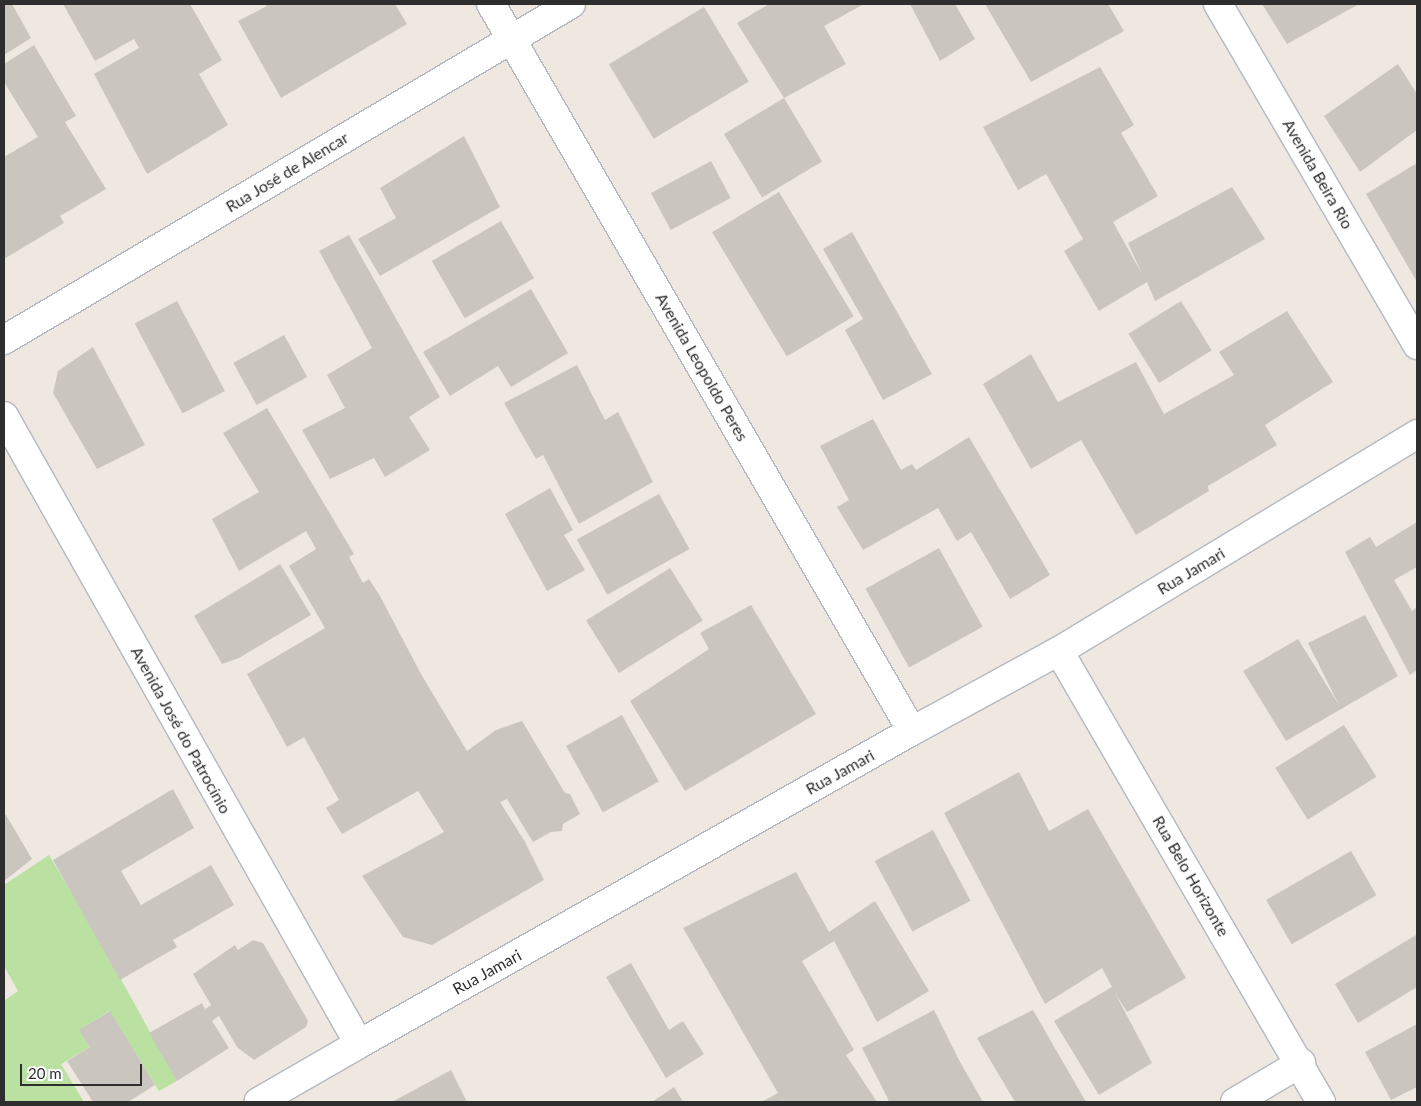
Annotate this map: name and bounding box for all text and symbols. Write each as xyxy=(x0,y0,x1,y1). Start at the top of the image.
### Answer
street label: Avenida Beira Rio xyxy=(1279,116,1357,232)
street label: Rua José de Alencar xyxy=(222,128,352,216)
street label: Avenida Leopoldo Peres xyxy=(652,289,752,445)
street label: Rua Jamari xyxy=(1154,543,1228,599)
street label: Avenida José do Patrocínio xyxy=(127,643,235,817)
street label: Rua Jamari xyxy=(802,745,878,799)
street label: Rua Belo Horizonte xyxy=(1149,812,1233,940)
street label: Rua Jamari xyxy=(449,945,525,999)
scale bar xyxy=(22,1054,145,1086)
text: 20 m xyxy=(28,1064,62,1082)

